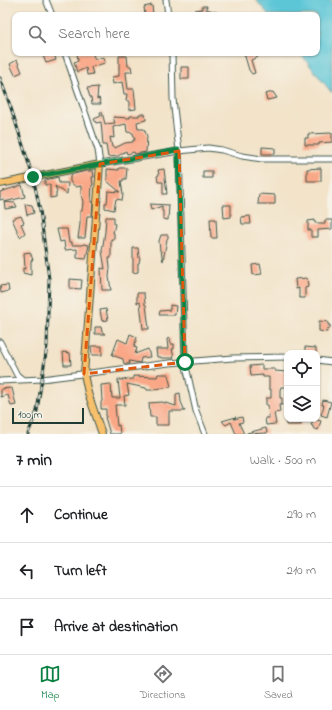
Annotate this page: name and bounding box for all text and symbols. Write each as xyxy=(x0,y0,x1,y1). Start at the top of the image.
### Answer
search box xyxy=(12,12,320,56)
icon: search xyxy=(26,23,48,45)
text: Search here xyxy=(58,23,130,45)
route end xyxy=(24,168,42,186)
map controls xyxy=(284,350,320,422)
button: locate xyxy=(284,350,320,386)
route start xyxy=(176,353,194,371)
button: layers xyxy=(284,386,320,422)
scale bar xyxy=(12,406,84,425)
text: 100 m xyxy=(18,407,42,423)
text: 7 min xyxy=(16,448,52,473)
text: Walk · 500 m xyxy=(250,451,316,470)
icon: ahead xyxy=(16,504,38,526)
text: Continue xyxy=(54,504,108,526)
text: 290 m xyxy=(287,505,316,524)
icon: left xyxy=(16,560,38,582)
text: Turn left xyxy=(54,560,107,582)
text: 210 m xyxy=(286,561,316,580)
icon: arrive xyxy=(16,616,38,638)
text: Arrive at destination xyxy=(54,616,178,638)
tab: Map xyxy=(39,663,61,703)
tab: Directions xyxy=(140,663,186,703)
tab: Saved xyxy=(264,663,293,703)

